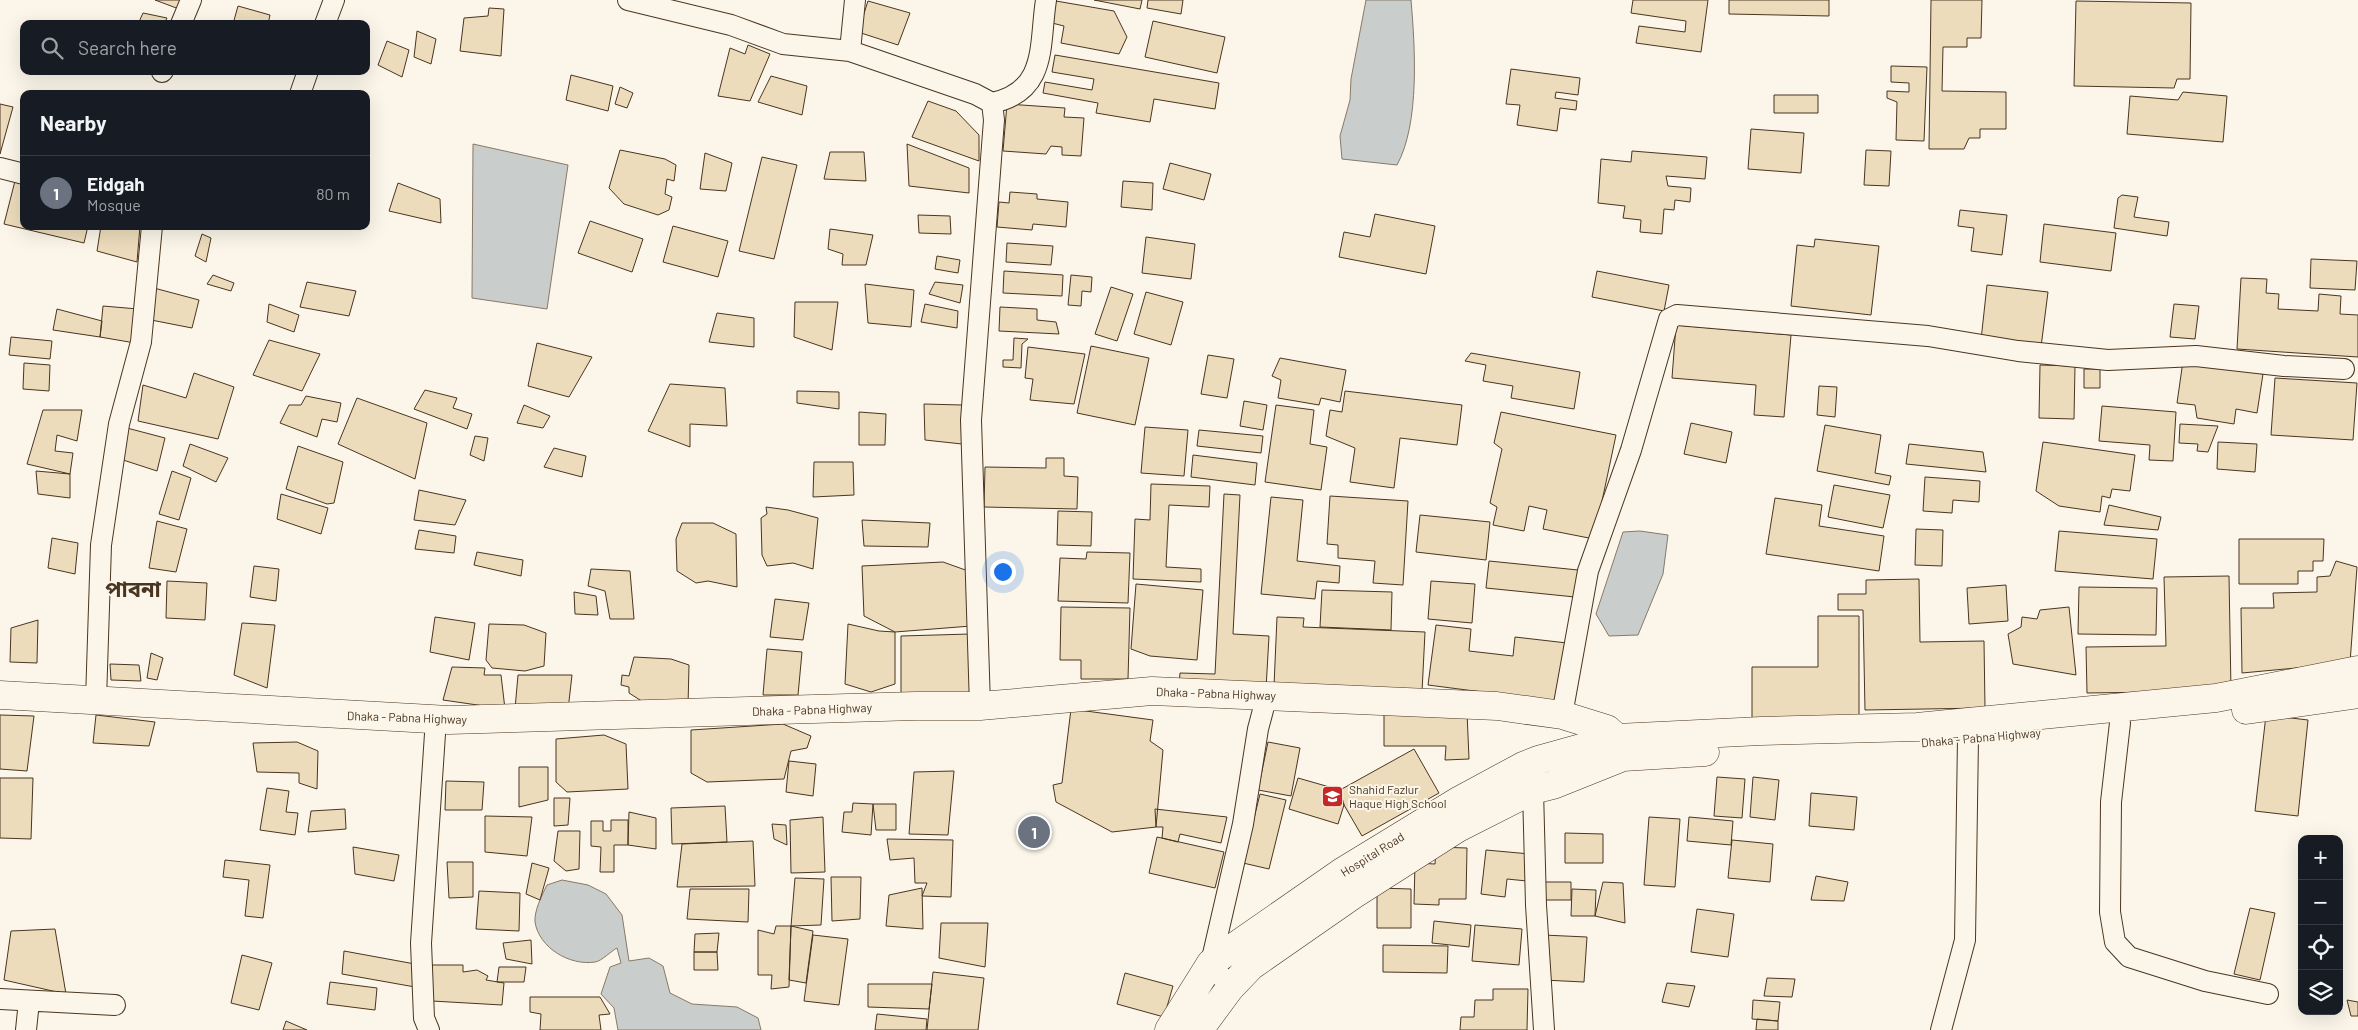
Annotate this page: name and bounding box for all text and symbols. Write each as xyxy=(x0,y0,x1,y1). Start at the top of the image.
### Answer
search box xyxy=(20,20,370,75)
icon: search xyxy=(38,34,66,62)
text: Search here xyxy=(78,36,177,59)
text: Nearby xyxy=(40,110,106,135)
text: Eidgah xyxy=(87,172,145,195)
text: 1 xyxy=(53,184,59,203)
text: 80 m xyxy=(316,184,350,203)
text: Mosque xyxy=(87,195,141,214)
your location xyxy=(990,559,1016,585)
district label: পাবনা xyxy=(105,575,162,601)
street label: Dhaka - Pabna Highway xyxy=(1156,684,1277,702)
street label: Dhaka - Pabna Highway xyxy=(752,700,873,718)
street label: Dhaka - Pabna Highway xyxy=(347,708,468,726)
street label: Dhaka - Pabna Highway xyxy=(1921,725,2042,749)
place label: Shahid Fazlur Haque High School xyxy=(1349,782,1447,810)
school or university icon: Shahid Fazlur Haque High School xyxy=(1321,784,1345,808)
pin: 1 xyxy=(1018,813,1050,851)
street label: Hospital Road xyxy=(1338,829,1406,879)
map controls xyxy=(2298,835,2343,1015)
button: + xyxy=(2298,835,2343,880)
button: − xyxy=(2298,880,2343,925)
button: locate xyxy=(2298,925,2343,970)
button: layers xyxy=(2298,970,2343,1015)

